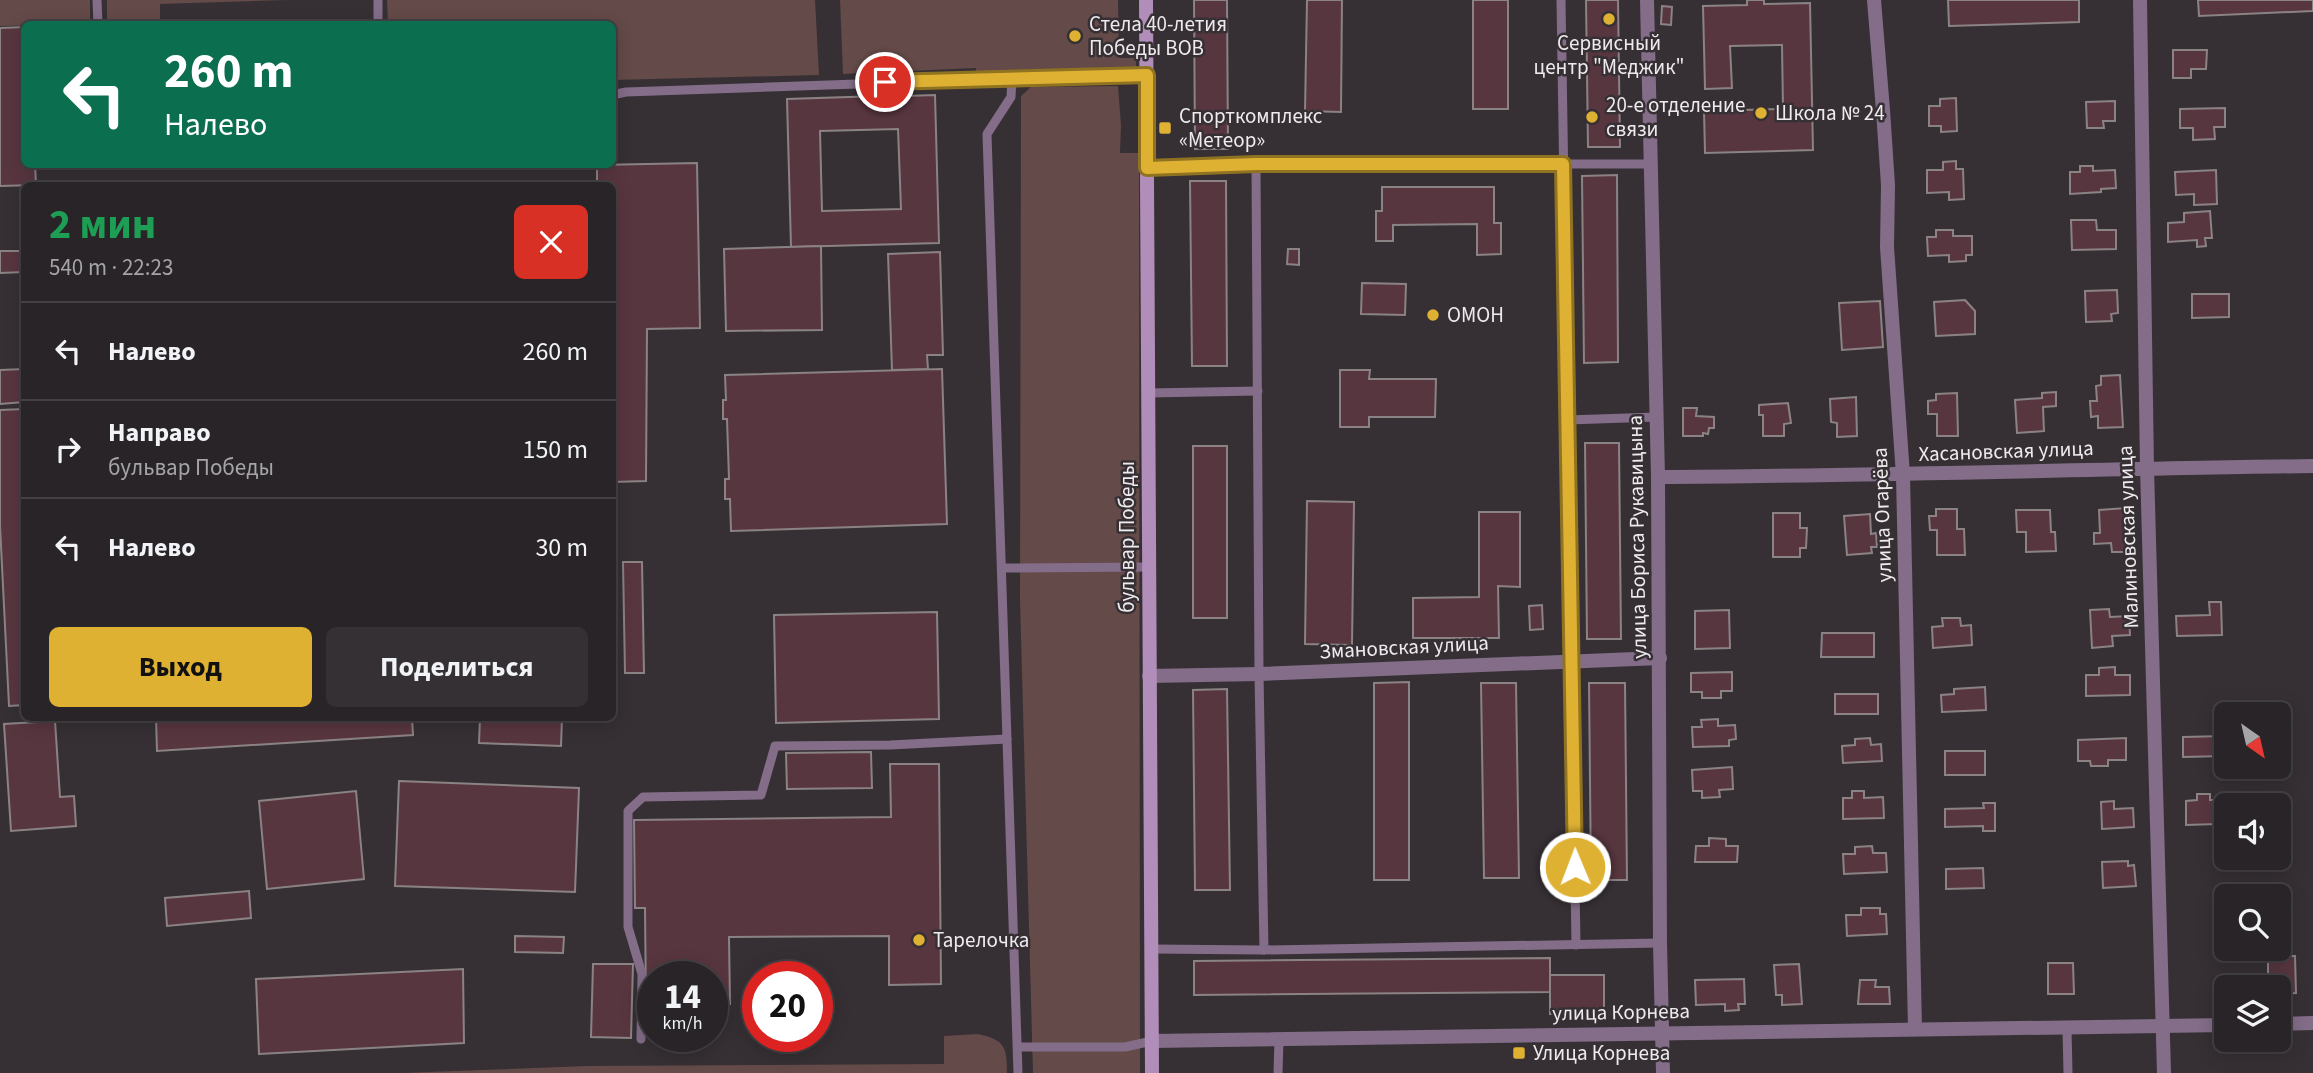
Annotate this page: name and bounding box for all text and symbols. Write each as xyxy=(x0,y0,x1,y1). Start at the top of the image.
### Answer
place label: Стела 40-летия Победы ВОВ xyxy=(1089,9,1227,63)
marker: Сервисный центр "Меджик" xyxy=(1601,11,1617,27)
marker: Стела 40-летия Победы ВОВ xyxy=(1067,28,1083,44)
place label: Сервисный центр "Меджик" xyxy=(1533,28,1685,82)
text: 260 m xyxy=(164,37,293,107)
icon: left xyxy=(49,49,140,140)
pin xyxy=(855,52,915,112)
icon: arrive xyxy=(866,63,904,101)
place label: 20-е отделение связи xyxy=(1606,90,1745,144)
place label: Школа № 24 xyxy=(1775,98,1885,128)
place label: Спорткомплекс «Метеор» xyxy=(1179,101,1323,155)
text: Налево xyxy=(164,102,267,148)
marker: Школа № 24 xyxy=(1753,105,1769,121)
marker: 20-е отделение связи xyxy=(1584,109,1600,125)
marker: Спорткомплекс «Метеор» xyxy=(1157,120,1173,136)
text: 2 мин xyxy=(49,195,156,255)
button: close xyxy=(514,205,588,279)
text: 540 m · 22:23 xyxy=(49,251,173,284)
place label: ОМОН xyxy=(1447,300,1504,330)
marker: ОМОН xyxy=(1425,307,1441,323)
icon: left xyxy=(49,332,87,370)
text: Налево xyxy=(108,333,196,370)
text: 260 m xyxy=(522,333,588,370)
text: Направо xyxy=(108,414,211,451)
street label: улица Бориса Рукавицына xyxy=(1620,415,1654,659)
icon: right xyxy=(49,430,87,468)
text: 150 m xyxy=(522,431,588,468)
street label: Хасановская улица xyxy=(1918,433,2094,469)
street label: Малиновская улица xyxy=(2110,445,2146,629)
street label: улица Огарёва xyxy=(1865,447,1899,583)
text: бульвар Победы xyxy=(108,451,274,484)
street label: бульвар Победы xyxy=(1112,461,1142,613)
icon: left xyxy=(49,528,87,566)
text: Налево xyxy=(108,529,196,566)
text: 30 m xyxy=(535,529,588,566)
button: Выход xyxy=(49,627,312,707)
button: Поделиться xyxy=(326,627,588,707)
street label: Змановская улица xyxy=(1318,628,1490,666)
north arrow xyxy=(2214,702,2291,779)
map controls xyxy=(2214,702,2291,1052)
button: sound xyxy=(2214,793,2291,870)
position arrow xyxy=(1538,830,1612,904)
button: search xyxy=(2214,884,2291,961)
place label: Тарелочка xyxy=(933,925,1029,955)
marker: Тарелочка xyxy=(911,932,927,948)
speed limit sign: 20 xyxy=(742,961,833,1052)
text: 14 xyxy=(664,972,701,1022)
button: layers xyxy=(2214,975,2291,1052)
street label: улица Корнева xyxy=(1552,996,1690,1028)
text: km/h xyxy=(663,1011,702,1036)
place label: Улица Корнева xyxy=(1533,1038,1670,1068)
marker: Улица Корнева xyxy=(1511,1045,1527,1061)

